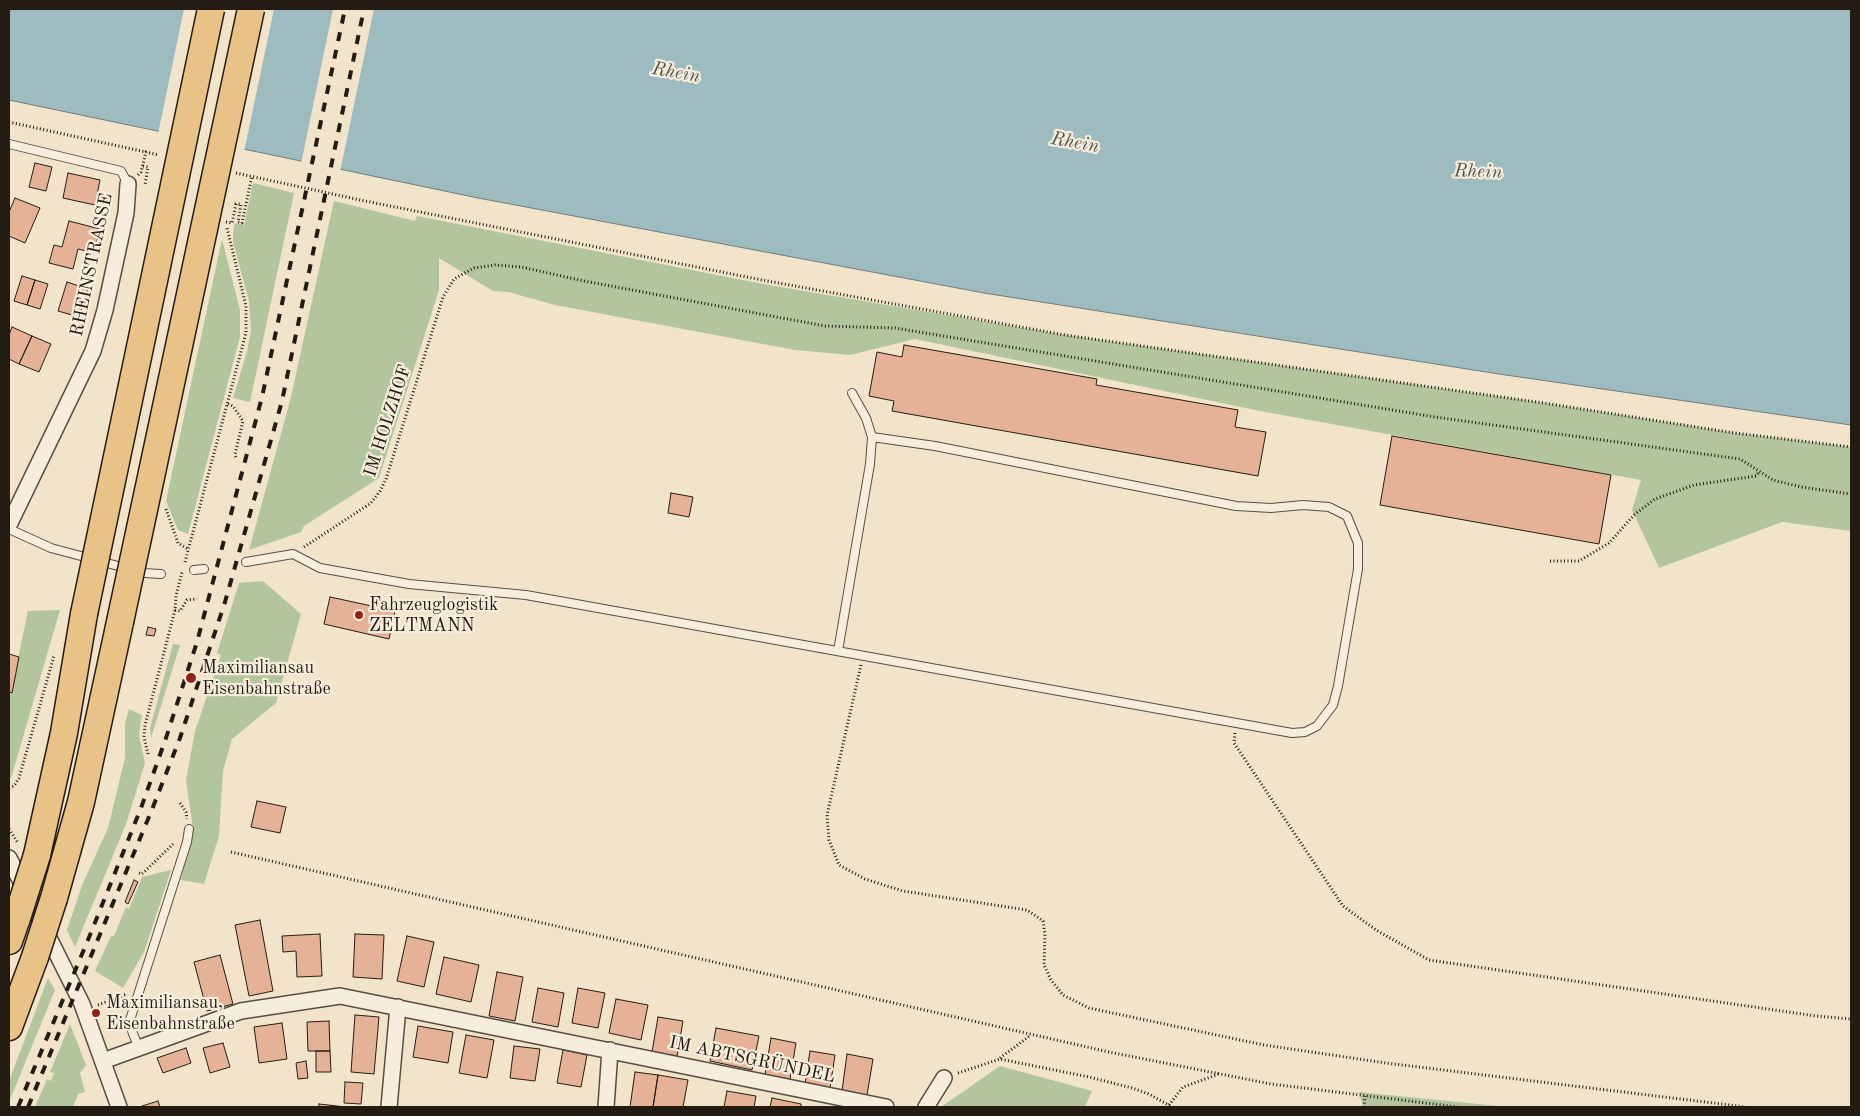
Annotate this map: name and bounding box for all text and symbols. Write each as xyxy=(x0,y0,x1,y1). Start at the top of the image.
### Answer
water label: Rhein xyxy=(650,58,702,88)
water label: Rhein xyxy=(1049,128,1101,158)
water label: Rhein xyxy=(1453,160,1503,184)
street label: RHEINSTRASSE xyxy=(66,191,118,339)
street label: IM HOLZHOF xyxy=(360,362,416,480)
place label: Fahrzeuglogistik ZELTMANN xyxy=(369,594,498,636)
marker: Fahrzeuglogistik ZELTMANN xyxy=(353,609,365,621)
place label: Maximiliansau Eisenbahnstraße xyxy=(202,657,331,700)
marker: Maximiliansau Eisenbahnstraße xyxy=(184,671,198,685)
place label: Maximiliansau, Eisenbahnstraße xyxy=(106,992,235,1034)
marker: Maximiliansau, Eisenbahnstraße xyxy=(90,1007,102,1019)
street label: IM ABTSGRÜNDEL xyxy=(667,1032,837,1088)

